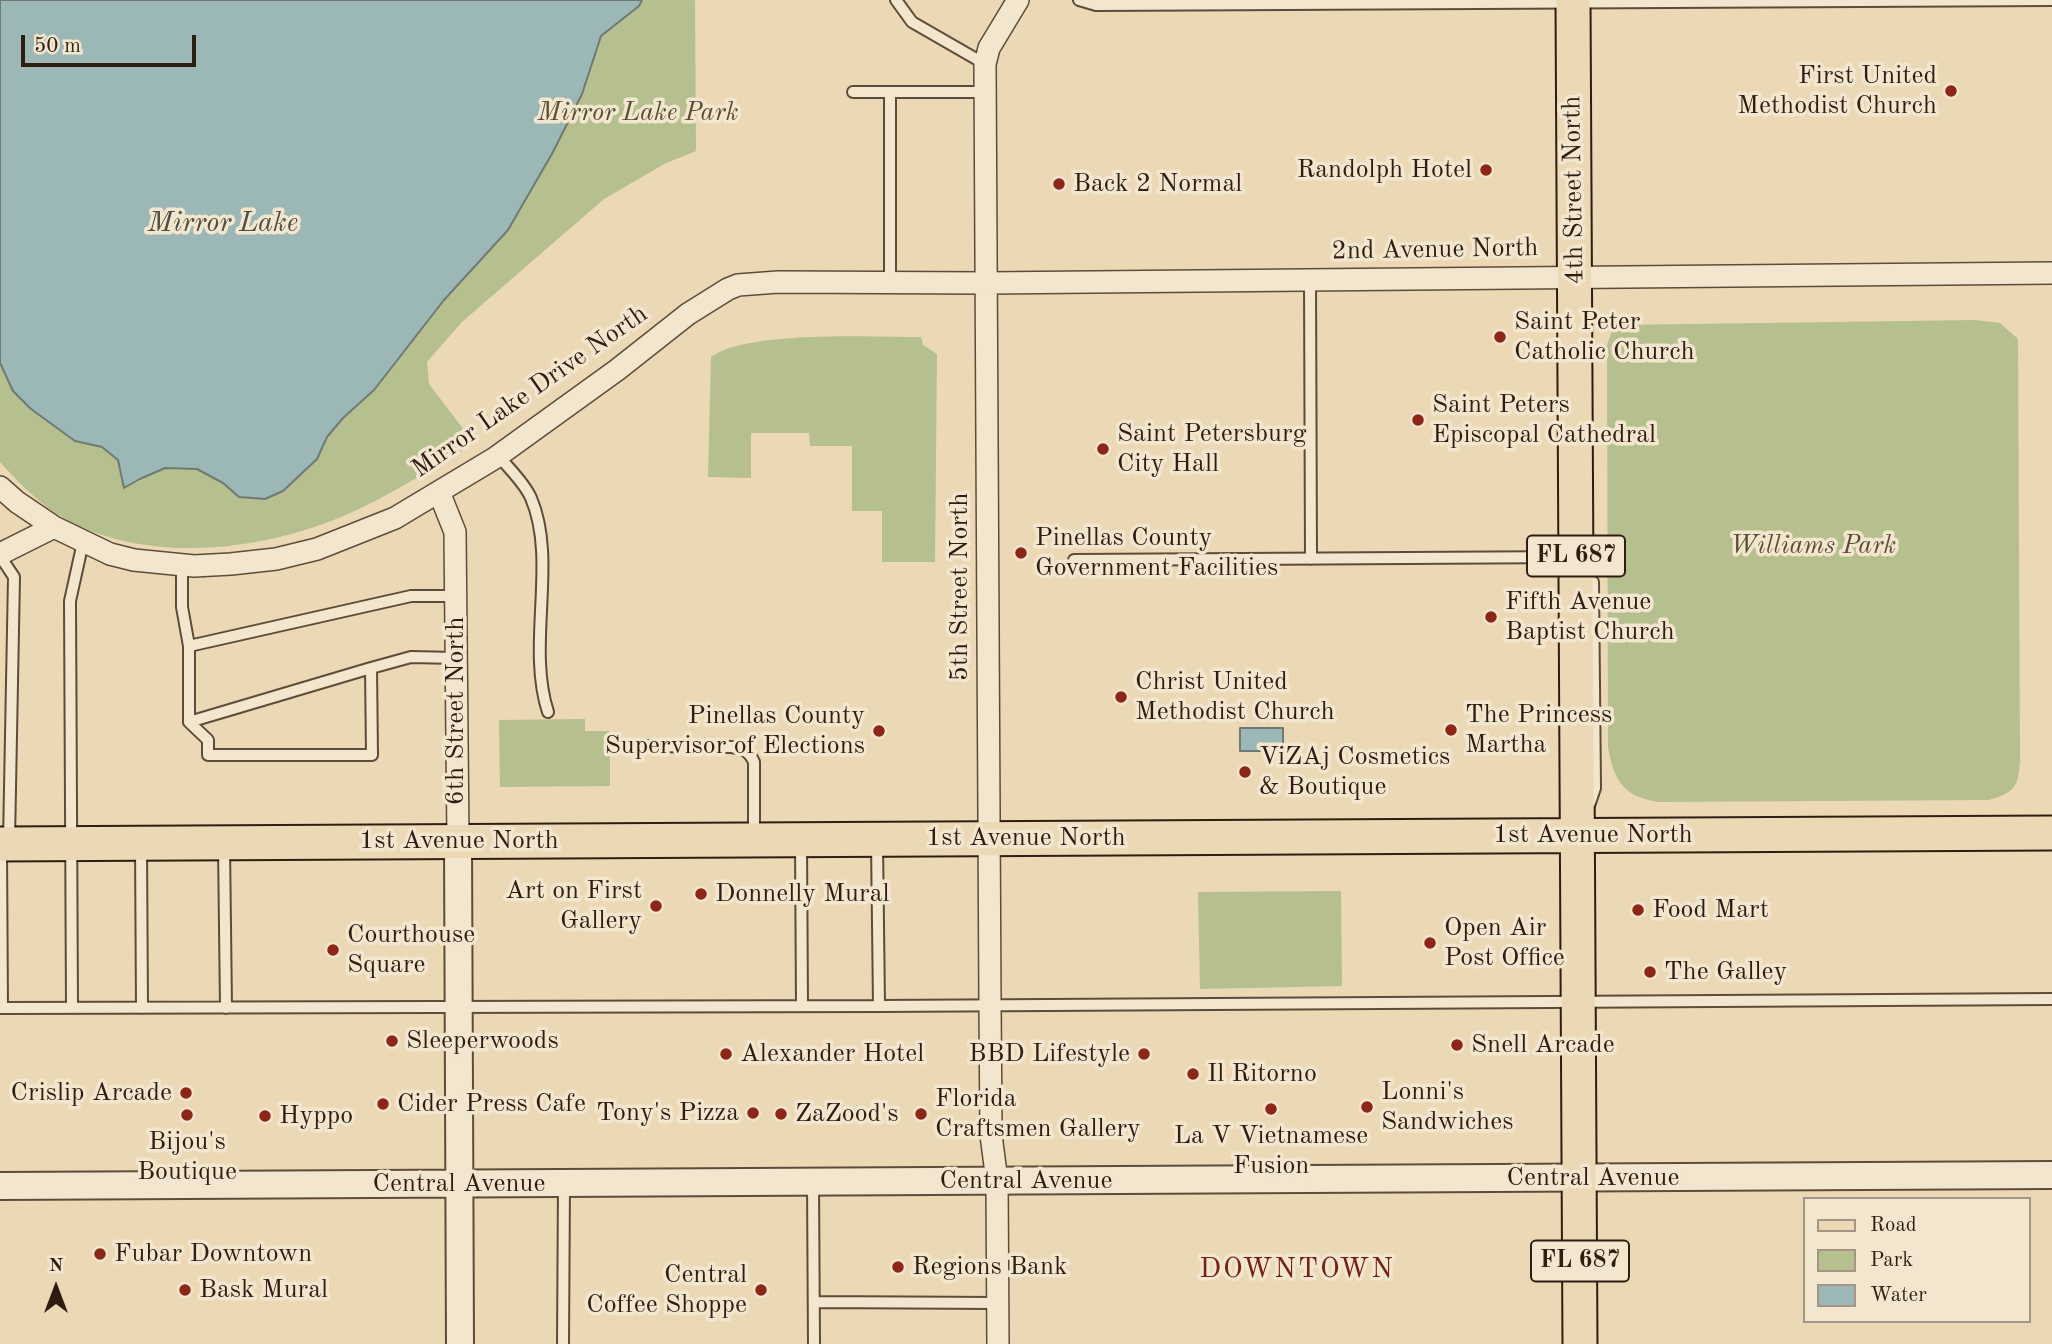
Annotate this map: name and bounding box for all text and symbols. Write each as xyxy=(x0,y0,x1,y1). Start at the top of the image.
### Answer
scale bar xyxy=(24,21,200,65)
text: 50 m xyxy=(34,36,81,57)
place label: First United Methodist Church xyxy=(1737,60,1937,122)
marker: First United Methodist Church xyxy=(1943,83,1959,99)
street label: 4th Street North xyxy=(1557,95,1591,285)
park label: Mirror Lake Park xyxy=(538,97,738,129)
place label: Randolph Hotel xyxy=(1297,154,1472,186)
marker: Randolph Hotel xyxy=(1478,162,1494,178)
place label: Back 2 Normal xyxy=(1073,168,1242,200)
marker: Back 2 Normal xyxy=(1051,176,1067,192)
water label: Mirror Lake xyxy=(148,207,298,241)
street label: 2nd Avenue North xyxy=(1331,233,1539,267)
street label: Mirror Lake Drive North xyxy=(406,299,654,485)
place label: Saint Peter Catholic Church xyxy=(1514,306,1695,368)
marker: Saint Peter Catholic Church xyxy=(1492,329,1508,345)
place label: Saint Peters Episcopal Cathedral xyxy=(1432,389,1656,450)
marker: Saint Peters Episcopal Cathedral xyxy=(1410,412,1426,428)
place label: Saint Petersburg City Hall xyxy=(1117,418,1307,480)
marker: Saint Petersburg City Hall xyxy=(1095,441,1111,457)
street label: 5th Street North xyxy=(944,493,976,681)
place label: Pinellas County Government Facilities xyxy=(1035,522,1278,584)
park label: Williams Park xyxy=(1730,530,1896,562)
road number: FL 687 xyxy=(1527,536,1625,576)
marker: Pinellas County Government Facilities xyxy=(1013,545,1029,561)
place label: Fifth Avenue Baptist Church xyxy=(1505,586,1675,648)
marker: Fifth Avenue Baptist Church xyxy=(1483,609,1499,625)
street label: 6th Street North xyxy=(440,617,472,805)
place label: Christ United Methodist Church xyxy=(1135,666,1335,728)
marker: Christ United Methodist Church xyxy=(1113,689,1129,705)
place label: The Princess Martha xyxy=(1465,699,1612,760)
place label: Pinellas County Supervisor of Elections xyxy=(605,700,865,762)
marker: The Princess Martha xyxy=(1443,722,1459,738)
marker: Pinellas County Supervisor of Elections xyxy=(871,723,887,739)
place label: ViZAj Cosmetics & Boutique xyxy=(1259,741,1450,802)
marker: ViZAj Cosmetics & Boutique xyxy=(1237,764,1253,780)
street label: 1st Avenue North xyxy=(1493,819,1693,851)
street label: 1st Avenue North xyxy=(926,822,1126,854)
street label: 1st Avenue North xyxy=(359,825,559,857)
place label: Art on First Gallery xyxy=(505,875,642,936)
place label: Donnelly Mural xyxy=(715,878,890,910)
marker: Donnelly Mural xyxy=(693,886,709,902)
place label: Food Mart xyxy=(1652,894,1769,926)
marker: Art on First Gallery xyxy=(648,898,664,914)
marker: Food Mart xyxy=(1630,902,1646,918)
place label: Open Air Post Office xyxy=(1444,912,1565,974)
place label: Courthouse Square xyxy=(347,919,475,981)
marker: Open Air Post Office xyxy=(1422,935,1438,951)
marker: Courthouse Square xyxy=(325,942,341,958)
place label: The Galley xyxy=(1664,956,1787,988)
marker: The Galley xyxy=(1642,964,1658,980)
place label: Sleeperwoods xyxy=(406,1025,559,1057)
place label: Snell Arcade xyxy=(1471,1029,1615,1061)
marker: Sleeperwoods xyxy=(384,1033,400,1049)
marker: Snell Arcade xyxy=(1449,1037,1465,1053)
place label: Alexander Hotel xyxy=(740,1038,924,1070)
place label: BBD Lifestyle xyxy=(968,1038,1130,1070)
marker: Alexander Hotel xyxy=(718,1046,734,1062)
marker: BBD Lifestyle xyxy=(1136,1046,1152,1062)
place label: Il Ritorno xyxy=(1207,1058,1317,1090)
marker: Il Ritorno xyxy=(1185,1066,1201,1082)
place label: Lonni's Sandwiches xyxy=(1381,1076,1513,1138)
place label: Crislip Arcade xyxy=(11,1077,172,1109)
place label: Florida Craftsmen Gallery xyxy=(935,1083,1141,1144)
marker: Crislip Arcade xyxy=(178,1085,194,1101)
place label: Cider Press Cafe xyxy=(397,1088,586,1120)
marker: Cider Press Cafe xyxy=(375,1096,391,1112)
place label: Tony's Pizza xyxy=(596,1097,739,1129)
place label: ZaZood's xyxy=(795,1098,899,1130)
marker: Lonni's Sandwiches xyxy=(1359,1099,1375,1115)
place label: Hyppo xyxy=(279,1100,353,1132)
marker: La V Vietnamese Fusion xyxy=(1263,1101,1279,1117)
marker: Tony's Pizza xyxy=(745,1105,761,1121)
marker: ZaZood's xyxy=(773,1106,789,1122)
marker: Florida Craftsmen Gallery xyxy=(913,1106,929,1122)
marker: Bijou's Boutique xyxy=(179,1107,195,1123)
marker: Hyppo xyxy=(257,1108,273,1124)
place label: La V Vietnamese Fusion xyxy=(1174,1120,1368,1182)
place label: Bijou's Boutique xyxy=(137,1126,237,1188)
street label: Central Avenue xyxy=(1507,1162,1679,1194)
street label: Central Avenue xyxy=(940,1165,1112,1197)
street label: Central Avenue xyxy=(373,1168,545,1200)
legend xyxy=(1804,1197,2031,1323)
text: Road xyxy=(1870,1215,1917,1236)
place label: Fubar Downtown xyxy=(114,1238,312,1270)
road number: FL 687 xyxy=(1531,1240,1629,1282)
marker: Fubar Downtown xyxy=(92,1246,108,1262)
text: Park xyxy=(1870,1250,1913,1271)
place label: Regions Bank xyxy=(912,1251,1067,1283)
north arrow xyxy=(21,1253,91,1323)
district label: DOWNTOWN xyxy=(1200,1253,1394,1287)
text: N xyxy=(49,1257,63,1276)
place label: Central Coffee Shoppe xyxy=(586,1259,747,1320)
marker: Regions Bank xyxy=(890,1259,906,1275)
place label: Bask Mural xyxy=(199,1274,328,1306)
marker: Bask Mural xyxy=(177,1282,193,1298)
marker: Central Coffee Shoppe xyxy=(753,1282,769,1298)
text: Water xyxy=(1870,1285,1927,1306)

